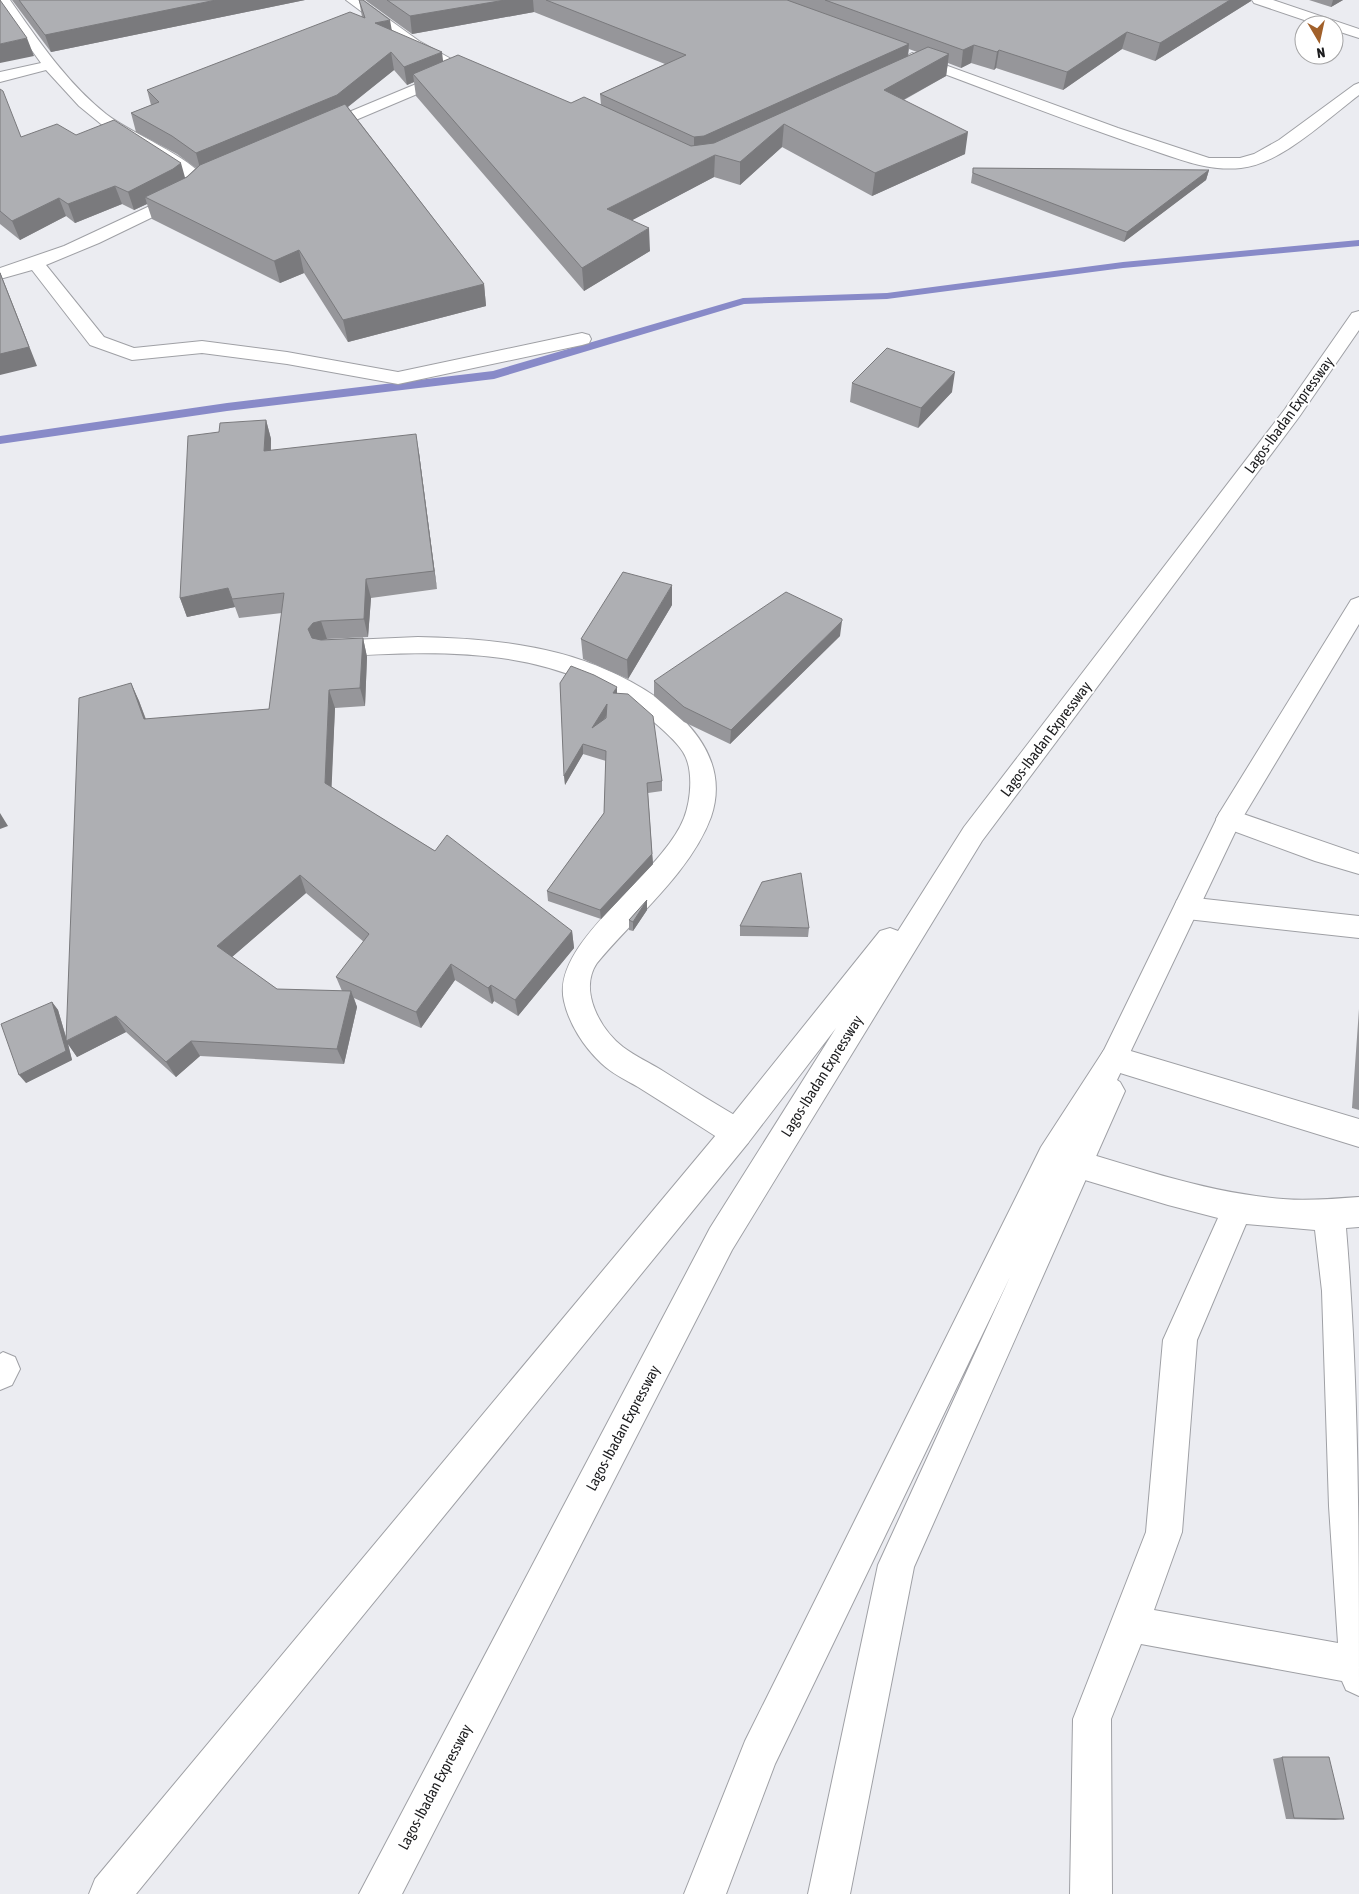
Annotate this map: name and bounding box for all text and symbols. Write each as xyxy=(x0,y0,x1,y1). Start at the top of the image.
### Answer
north arrow xyxy=(1294,15,1344,65)
text: N xyxy=(1316,44,1326,61)
street label: Lagos-Ibadan Expressway xyxy=(1241,353,1337,476)
street label: Lagos-Ibadan Expressway xyxy=(997,678,1094,800)
street label: Lagos-Ibadan Expressway xyxy=(777,1012,866,1139)
street label: Lagos-Ibadan Expressway xyxy=(582,1362,663,1493)
street label: Lagos-Ibadan Expressway xyxy=(394,1721,475,1852)

